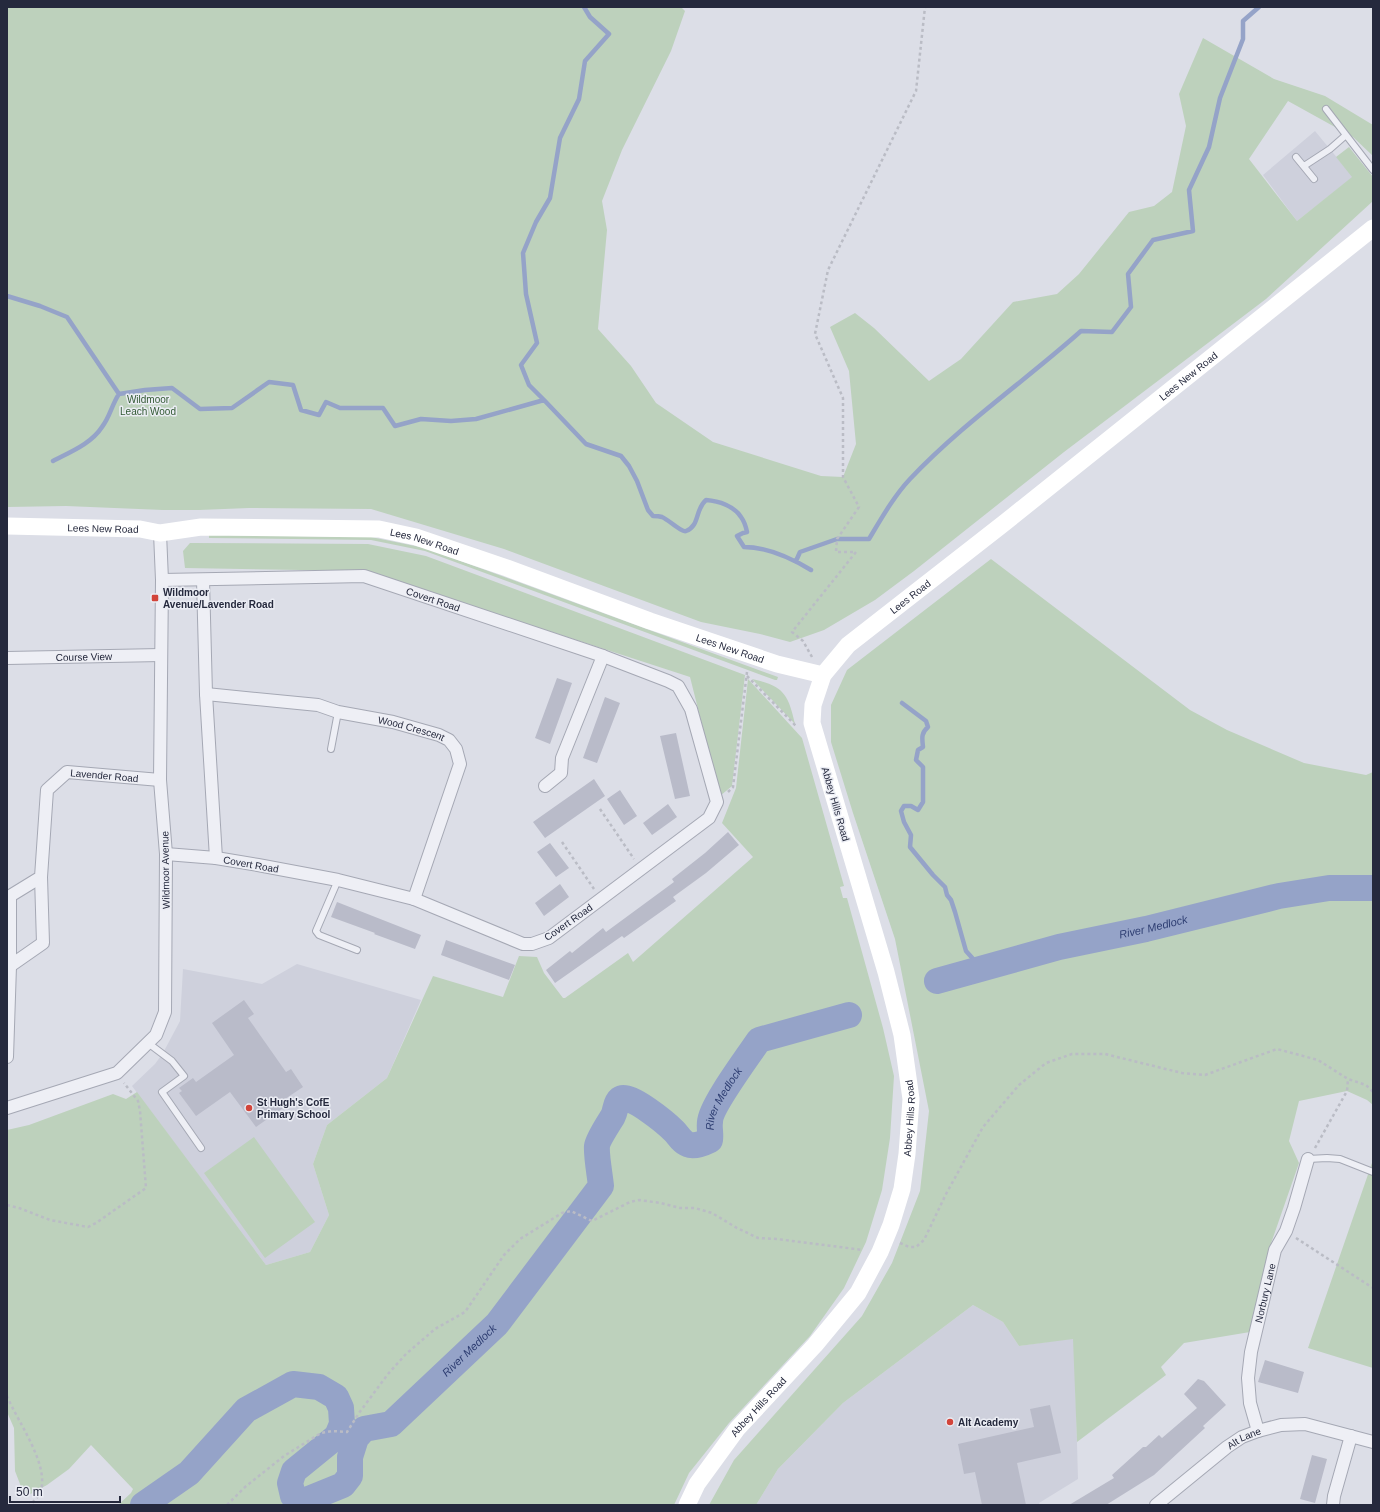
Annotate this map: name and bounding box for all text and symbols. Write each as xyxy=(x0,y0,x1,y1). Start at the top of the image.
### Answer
street label: Lees New Road xyxy=(1157,350,1220,403)
park label: Wildmoor Leach Wood xyxy=(120,394,176,417)
street label: Lees New Road xyxy=(67,522,139,535)
street label: Lees New Road xyxy=(389,527,460,557)
street label: Lees Road xyxy=(888,578,933,616)
street label: Covert Road xyxy=(405,586,461,614)
place label: Wildmoor Avenue/Lavender Road xyxy=(163,587,274,610)
marker: Wildmoor Avenue/Lavender Road xyxy=(150,593,160,603)
street label: Lees New Road xyxy=(695,632,765,665)
street label: Course View xyxy=(56,651,113,663)
street label: Wood Crescent xyxy=(377,714,447,743)
street label: Abbey Hills Road xyxy=(820,766,851,843)
street label: Lavender Road xyxy=(70,767,139,784)
street label: Wildmoor Avenue xyxy=(159,830,172,909)
street label: Covert Road xyxy=(222,854,280,875)
street label: Covert Road xyxy=(542,902,594,943)
water label: River Medlock xyxy=(1118,913,1189,940)
water label: River Medlock xyxy=(704,1065,744,1130)
street label: Abbey Hills Road xyxy=(902,1079,917,1157)
place label: St Hugh's CofE Primary School xyxy=(257,1097,331,1120)
marker: St Hugh's CofE Primary School xyxy=(244,1103,254,1113)
street label: Norbury Lane xyxy=(1253,1262,1278,1324)
water label: River Medlock xyxy=(440,1322,499,1379)
street label: Abbey Hills Road xyxy=(728,1375,788,1439)
marker: Alt Academy xyxy=(945,1417,955,1427)
place label: Alt Academy xyxy=(958,1417,1019,1428)
street label: Alt Lane xyxy=(1225,1425,1263,1451)
scale bar xyxy=(10,1478,120,1504)
text: 50 m xyxy=(16,1485,43,1499)

